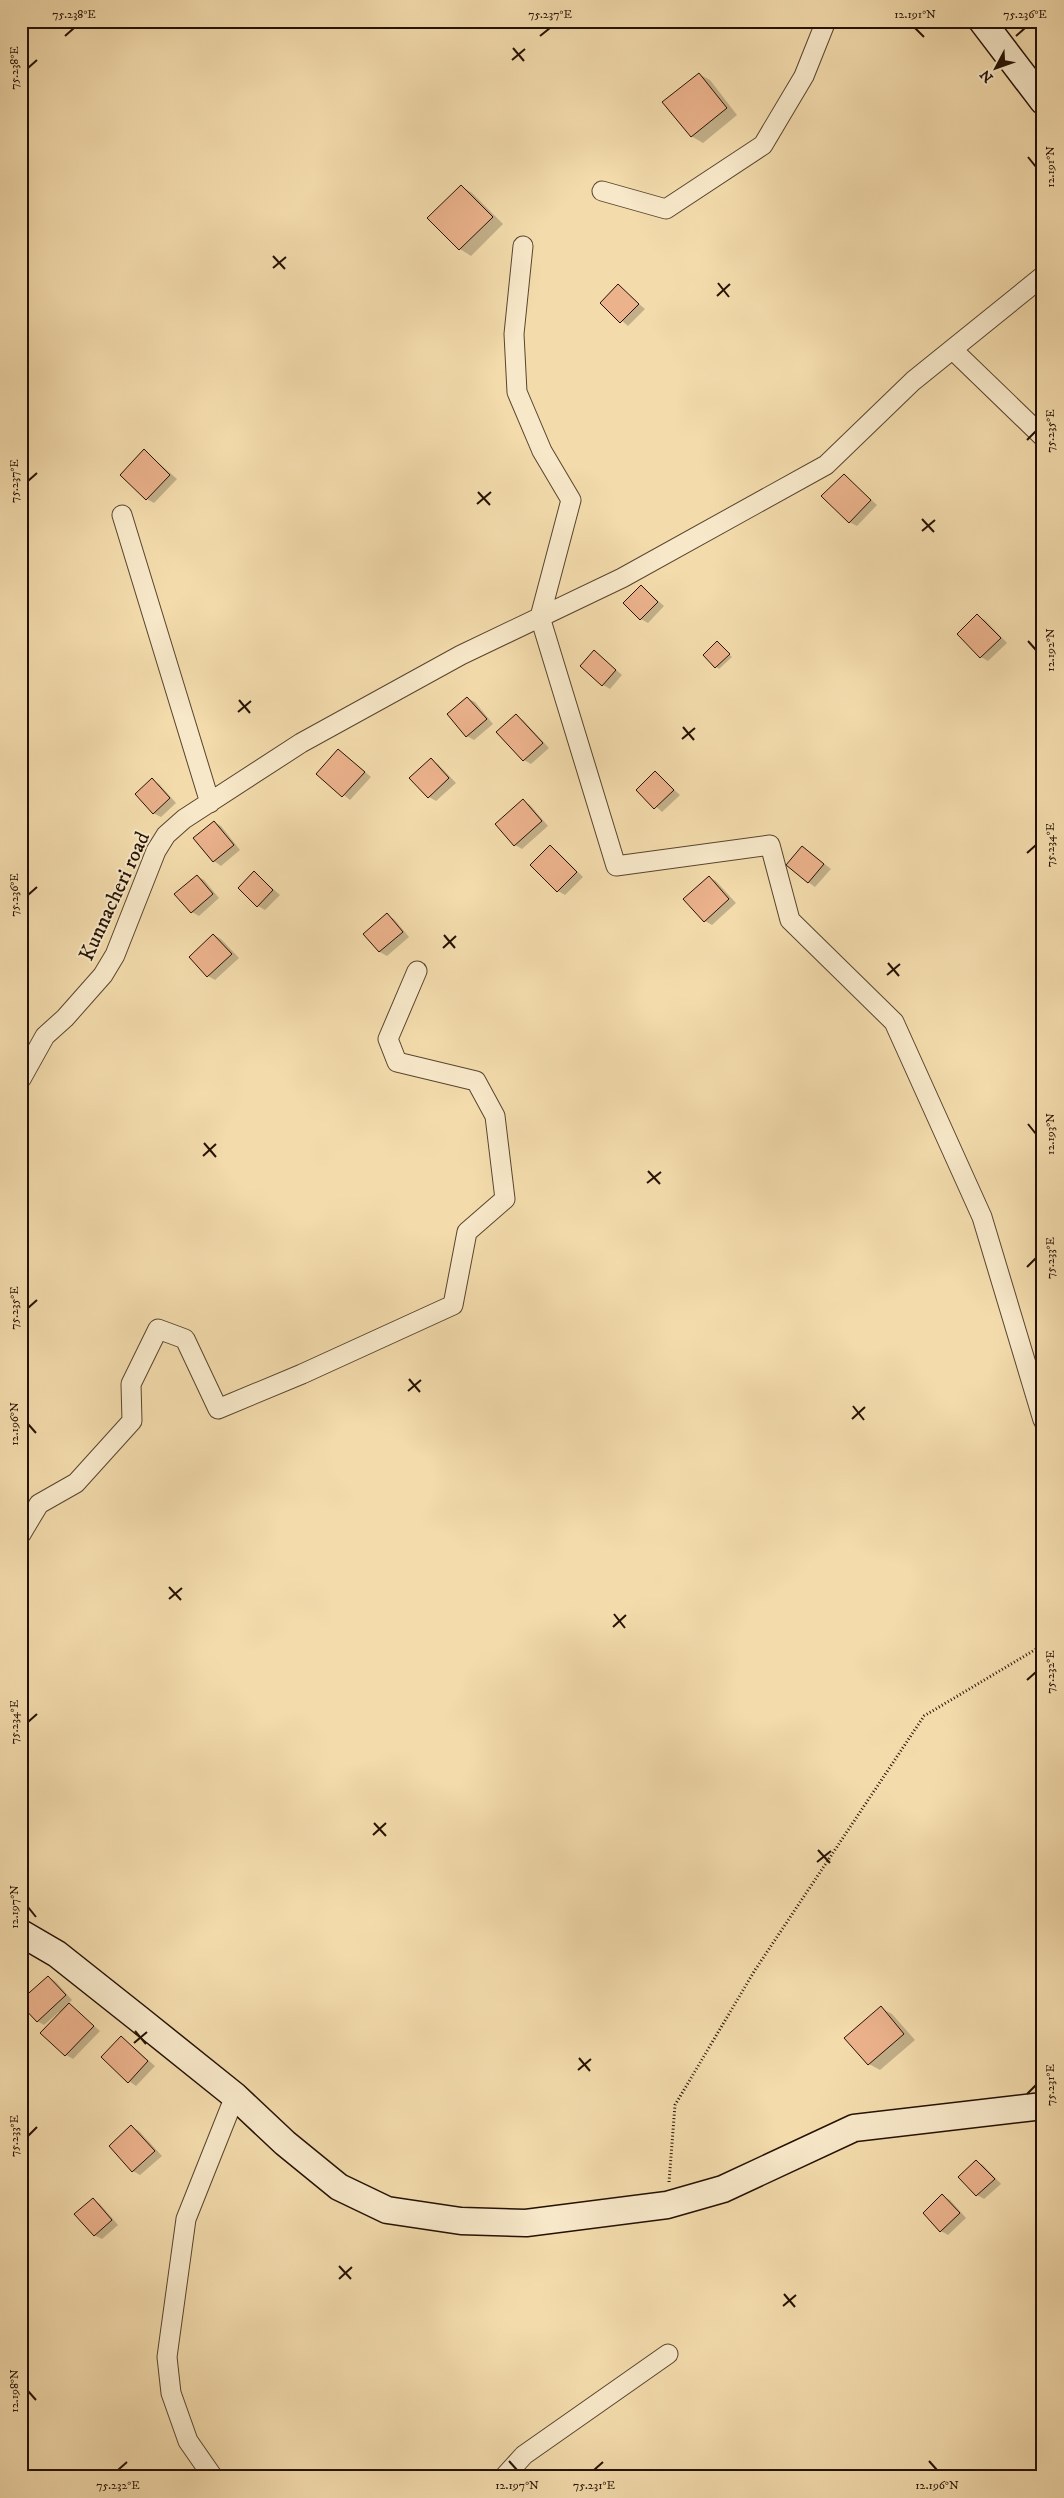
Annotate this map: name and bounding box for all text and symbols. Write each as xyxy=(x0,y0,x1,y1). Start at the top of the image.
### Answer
text: 75.238°E xyxy=(52,7,96,22)
text: 75.237°E xyxy=(528,7,572,22)
text: 12.191°N xyxy=(894,7,936,22)
text: 75.236°E xyxy=(1003,7,1047,22)
north arrow xyxy=(972,42,1022,92)
text: 75.238°E xyxy=(7,46,22,90)
text: N xyxy=(976,65,998,86)
text: 12.191°N xyxy=(1043,146,1058,188)
text: 75.235°E xyxy=(1043,409,1058,453)
text: 75.237°E xyxy=(7,459,22,503)
text: 12.192°N xyxy=(1043,628,1058,672)
text: 75.234°E xyxy=(1043,822,1058,867)
street label: Kunnacheri road xyxy=(74,827,156,965)
text: 75.236°E xyxy=(7,873,22,917)
text: 12.193°N xyxy=(1043,1113,1058,1155)
text: 75.233°E xyxy=(1043,1237,1058,1279)
text: 75.235°E xyxy=(7,1286,22,1330)
text: 12.196°N xyxy=(7,1402,22,1446)
text: 75.232°E xyxy=(1043,1650,1058,1694)
text: 75.234°E xyxy=(7,1699,22,1744)
text: 12.197°N xyxy=(7,1885,22,1929)
text: 75.231°E xyxy=(1043,2064,1058,2106)
text: 75.233°E xyxy=(7,2115,22,2157)
text: 12.198°N xyxy=(7,2369,22,2413)
text: 75.232°E xyxy=(96,2478,140,2493)
text: 12.197°N xyxy=(495,2478,539,2493)
text: 75.231°E xyxy=(573,2478,615,2493)
text: 12.196°N xyxy=(915,2478,959,2493)

